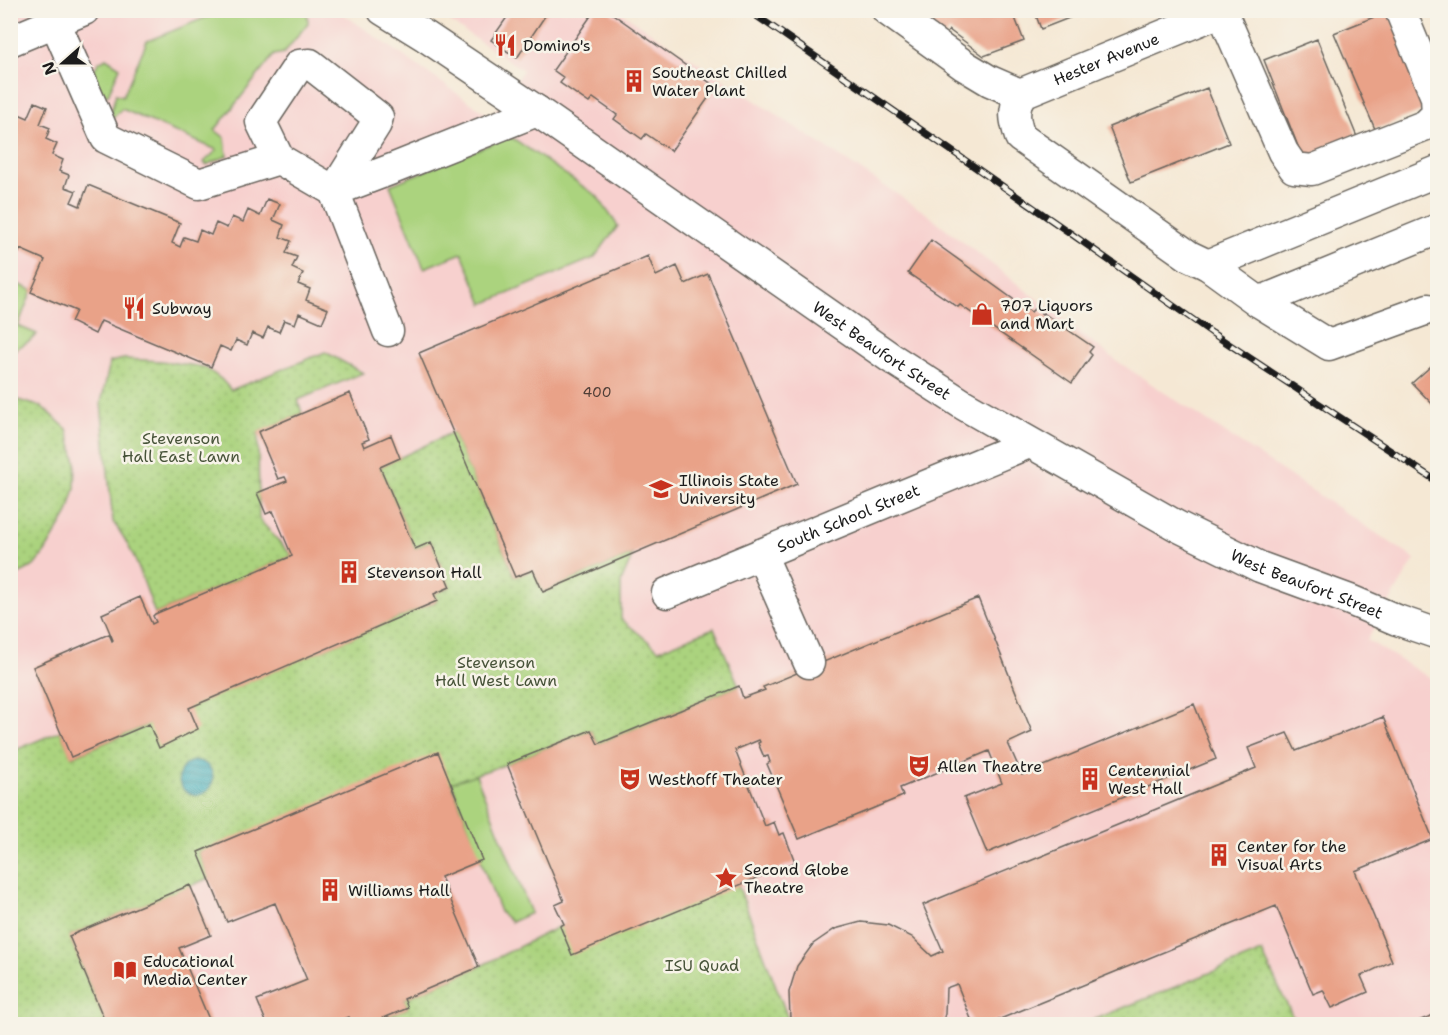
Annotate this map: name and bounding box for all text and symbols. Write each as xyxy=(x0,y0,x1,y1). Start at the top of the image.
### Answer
street label: Hester Avenue xyxy=(1050,28,1162,90)
restaurant icon: Domino's xyxy=(492,32,518,58)
north arrow xyxy=(33,33,93,93)
place label: Domino's xyxy=(523,35,591,56)
text: N xyxy=(37,59,62,78)
place label: Southeast Chilled Water Plant xyxy=(652,62,787,101)
building icon: Southeast Chilled Water Plant xyxy=(621,68,647,94)
restaurant icon: Subway xyxy=(121,295,147,321)
place label: 707 Liquors and Mart xyxy=(1000,295,1093,334)
street label: West Beaufort Street xyxy=(808,297,955,405)
place label: Subway xyxy=(152,298,212,319)
shop icon: 707 Liquors and Mart xyxy=(969,301,995,327)
house number: 400 xyxy=(582,383,612,401)
park label: Stevenson Hall East Lawn xyxy=(122,428,240,467)
place label: Illinois State University xyxy=(679,470,779,509)
school or university icon: Illinois State University xyxy=(648,476,674,502)
street label: South School Street xyxy=(774,480,923,557)
street label: West Beaufort Street xyxy=(1227,544,1386,624)
building icon: Stevenson Hall xyxy=(336,559,362,585)
place label: Stevenson Hall xyxy=(367,562,482,583)
park label: Stevenson Hall West Lawn xyxy=(435,652,557,691)
theatre icon: Allen Theatre xyxy=(906,753,932,779)
place label: Allen Theatre xyxy=(937,756,1042,777)
place label: Centennial West Hall xyxy=(1108,760,1190,799)
theatre icon: Westhoff Theater xyxy=(617,766,643,792)
building icon: Centennial West Hall xyxy=(1077,766,1103,792)
place label: Westhoff Theater xyxy=(648,769,783,790)
place label: Center for the Visual Arts xyxy=(1237,836,1347,875)
building icon: Center for the Visual Arts xyxy=(1206,842,1232,868)
place label: Second Globe Theatre xyxy=(744,859,849,898)
place icon: Second Globe Theatre xyxy=(713,865,739,891)
building icon: Williams Hall xyxy=(317,877,343,903)
place label: Williams Hall xyxy=(348,880,450,901)
place label: Educational Media Center xyxy=(143,951,248,990)
park label: ISU Quad xyxy=(665,955,739,976)
library icon: Educational Media Center xyxy=(112,957,138,983)

